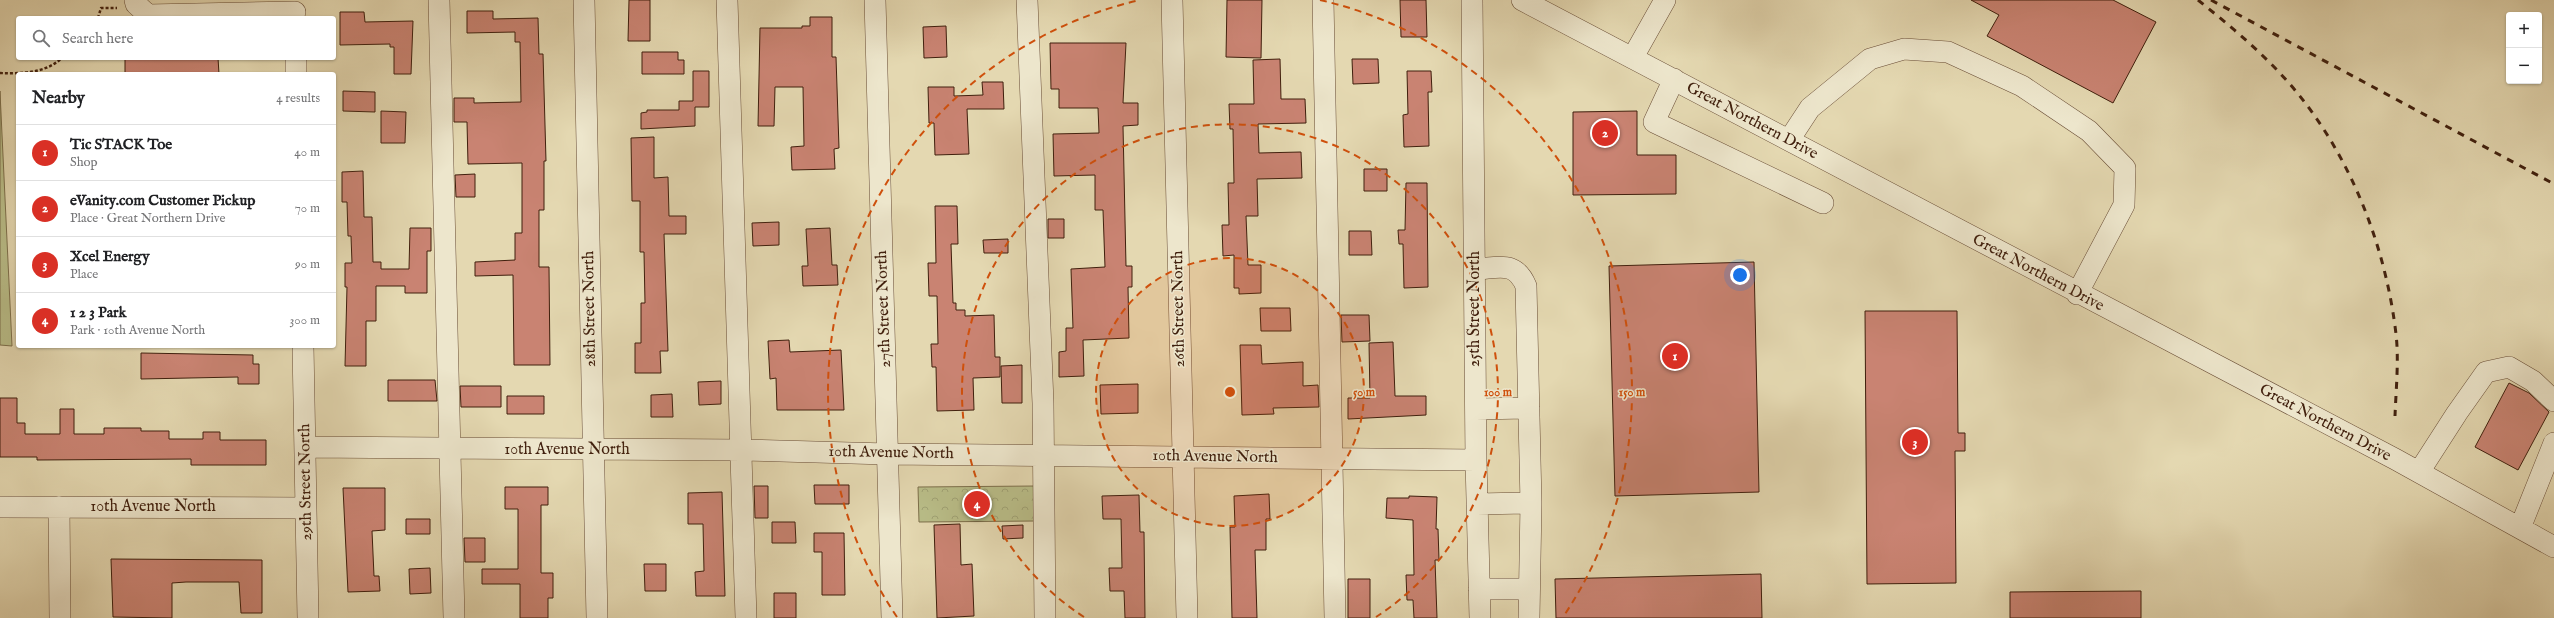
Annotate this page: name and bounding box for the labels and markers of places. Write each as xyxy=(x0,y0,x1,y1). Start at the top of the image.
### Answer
pin: 2 xyxy=(1592,118,1618,148)
pin: 1 xyxy=(1662,341,1688,371)
centre of rings xyxy=(1223,385,1237,399)
pin: 3 xyxy=(1902,427,1928,457)
pin: 4 xyxy=(964,489,990,519)

